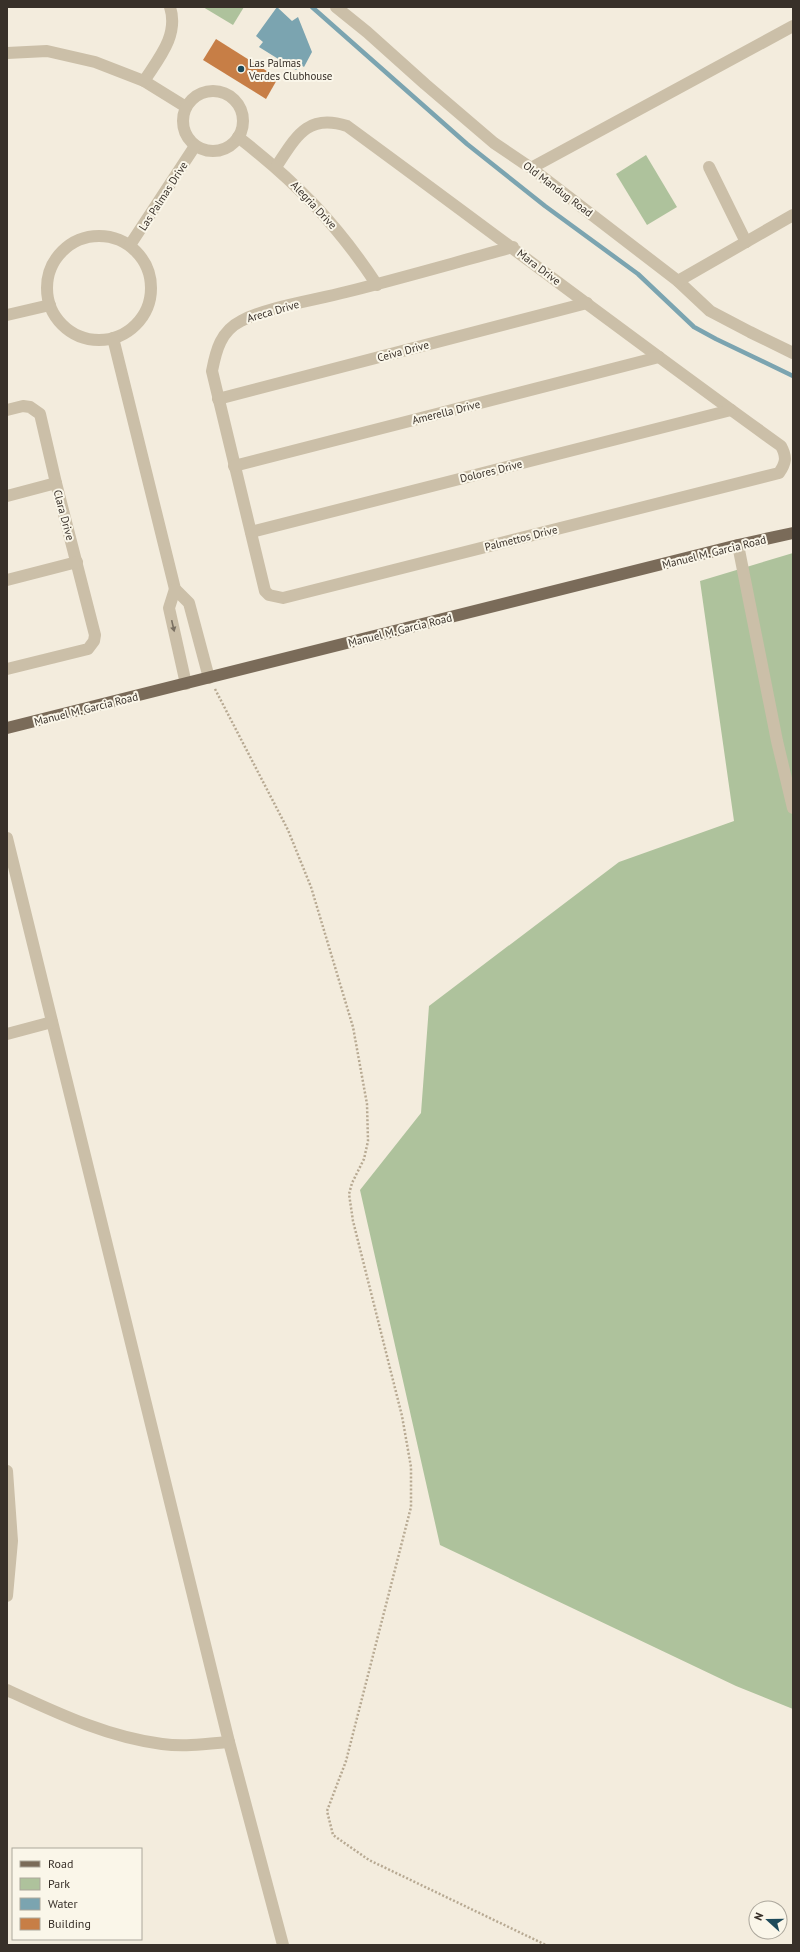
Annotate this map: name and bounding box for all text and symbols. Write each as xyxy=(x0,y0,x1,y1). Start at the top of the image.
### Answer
place label: Las Palmas Verdes Clubhouse xyxy=(248,56,333,83)
marker: Las Palmas Verdes Clubhouse xyxy=(236,64,246,74)
street label: Las Palmas Drive xyxy=(135,158,191,233)
street label: Old Mandug Road xyxy=(520,158,596,220)
street label: Alegria Drive xyxy=(288,178,340,232)
street label: Mara Drive xyxy=(514,246,564,288)
street label: Areca Drive xyxy=(245,297,301,325)
street label: Ceiva Drive xyxy=(376,337,431,365)
street label: Amerella Drive xyxy=(410,397,482,427)
street label: Dolores Drive xyxy=(458,456,524,486)
street label: Clara Drive xyxy=(51,488,78,542)
street label: Palmettos Drive xyxy=(483,522,559,554)
street label: Manuel M. Garcia Road xyxy=(661,532,767,572)
street label: Manuel M. Garcia Road xyxy=(347,610,453,650)
one-way arrow xyxy=(170,620,176,633)
street label: Manuel M. Garcia Road xyxy=(33,689,139,729)
legend xyxy=(12,1848,142,1940)
text: Road xyxy=(48,1856,73,1871)
text: Park xyxy=(48,1876,70,1891)
text: Water xyxy=(48,1896,78,1911)
north arrow xyxy=(748,1900,788,1940)
text: N xyxy=(751,1911,766,1922)
text: Building xyxy=(48,1916,91,1931)

